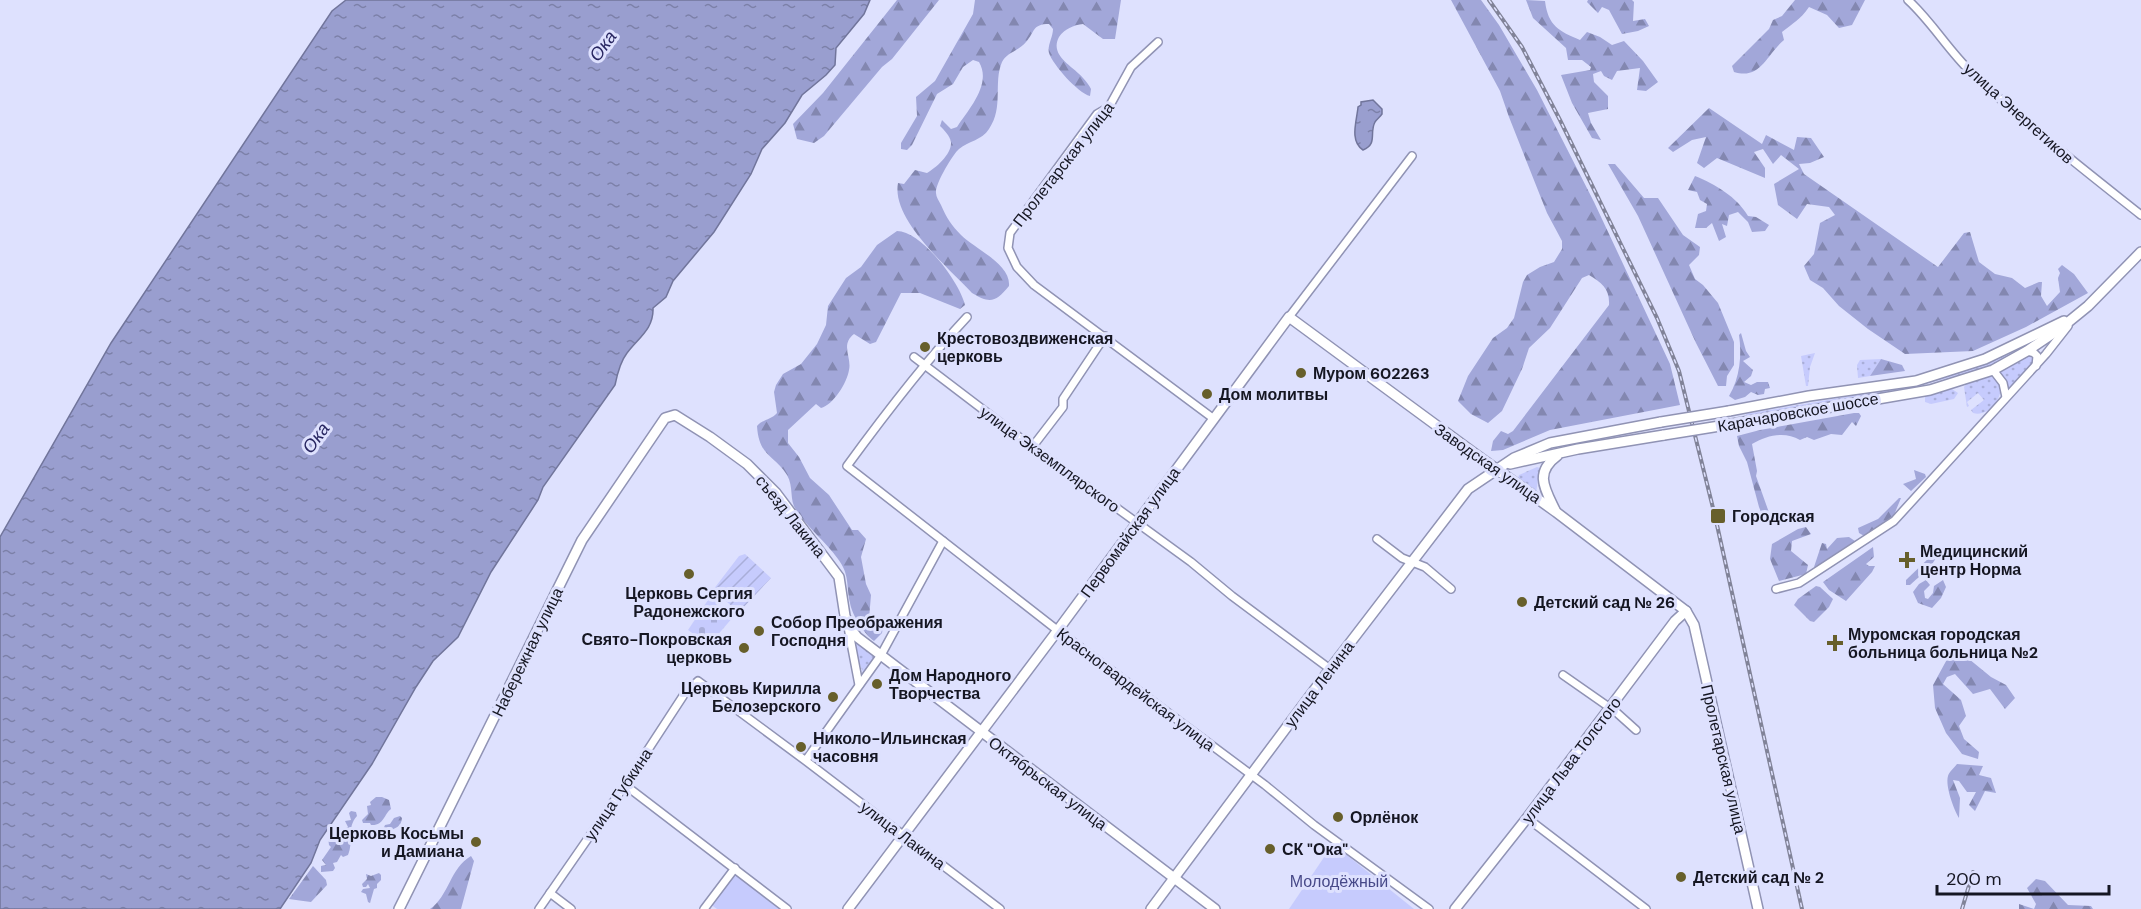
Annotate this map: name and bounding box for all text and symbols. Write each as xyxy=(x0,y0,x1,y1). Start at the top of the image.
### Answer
water label: Ока xyxy=(584,26,622,66)
street label: улица Энергетиков xyxy=(1959,58,2078,168)
street label: Пролетарская улица xyxy=(1008,98,1119,231)
place label: Крестовоздвиженская церковь xyxy=(937,328,1113,367)
marker: Крестовоздвиженская церковь xyxy=(918,340,932,354)
place label: Муром 602263 xyxy=(1313,363,1430,384)
marker: Муром 602263 xyxy=(1294,366,1308,380)
place label: Дом молитвы xyxy=(1219,384,1328,405)
marker: Дом молитвы xyxy=(1200,387,1214,401)
street label: Карачаровское шоссе xyxy=(1716,388,1880,437)
street label: улица Экземплярского xyxy=(976,402,1124,517)
water label: Ока xyxy=(297,418,335,458)
street label: Заводская улица xyxy=(1430,419,1545,508)
street label: Первомайская улица xyxy=(1076,463,1185,602)
street label: съезд Лакина xyxy=(751,471,830,562)
place label: Городская xyxy=(1732,506,1814,527)
marker: Городская xyxy=(1709,507,1727,525)
place label: Медицинский центр Норма xyxy=(1920,541,2028,580)
marker: Медицинский центр Норма xyxy=(1898,551,1916,569)
marker: Церковь Сергия Радонежского xyxy=(682,567,696,581)
place label: Церковь Сергия Радонежского xyxy=(625,583,753,622)
street label: Набережная улица xyxy=(487,584,568,720)
place label: Детский сад № 26 xyxy=(1534,592,1675,613)
marker: Детский сад № 26 xyxy=(1515,595,1529,609)
place label: Собор Преображения Господня xyxy=(771,612,943,651)
street label: Красногвардейская улица xyxy=(1052,623,1219,756)
marker: Собор Преображения Господня xyxy=(752,624,766,638)
place label: Муромская городская больница больница №2 xyxy=(1848,624,2038,663)
place label: Свято-Покровская церковь xyxy=(581,629,732,668)
marker: Муромская городская больница больница №2 xyxy=(1826,634,1844,652)
street label: улица Ленина xyxy=(1280,637,1359,732)
marker: Свято-Покровская церковь xyxy=(737,641,751,655)
place label: Дом Народного Творчества xyxy=(889,665,1012,704)
marker: Дом Народного Творчества xyxy=(870,677,884,691)
place label: Церковь Кирилла Белозерского xyxy=(681,678,821,717)
street label: Пролетарская улица xyxy=(1696,682,1751,836)
marker: Церковь Кирилла Белозерского xyxy=(826,690,840,704)
street label: улица Льва Толстого xyxy=(1517,693,1626,828)
place label: Николо-Ильинская часовня xyxy=(813,728,967,767)
street label: Октябрьская улица xyxy=(984,732,1111,835)
marker: Николо-Ильинская часовня xyxy=(794,740,808,754)
street label: улица Губкина xyxy=(580,744,657,844)
street label: улица Лакина xyxy=(856,797,950,874)
place label: Орлёнок xyxy=(1350,807,1419,828)
marker: Орлёнок xyxy=(1331,810,1345,824)
place label: Церковь Косьмы и Дамиана xyxy=(329,823,464,862)
marker: Церковь Косьмы и Дамиана xyxy=(469,835,483,849)
place label: СК "Ока" xyxy=(1282,839,1348,860)
marker: СК "Ока" xyxy=(1263,842,1277,856)
scale bar xyxy=(1937,858,2110,896)
place label: Детский сад № 2 xyxy=(1693,867,1824,888)
text: 200 m xyxy=(1946,867,2002,891)
marker: Детский сад № 2 xyxy=(1674,870,1688,884)
park label: Молодёжный xyxy=(1290,871,1388,892)

